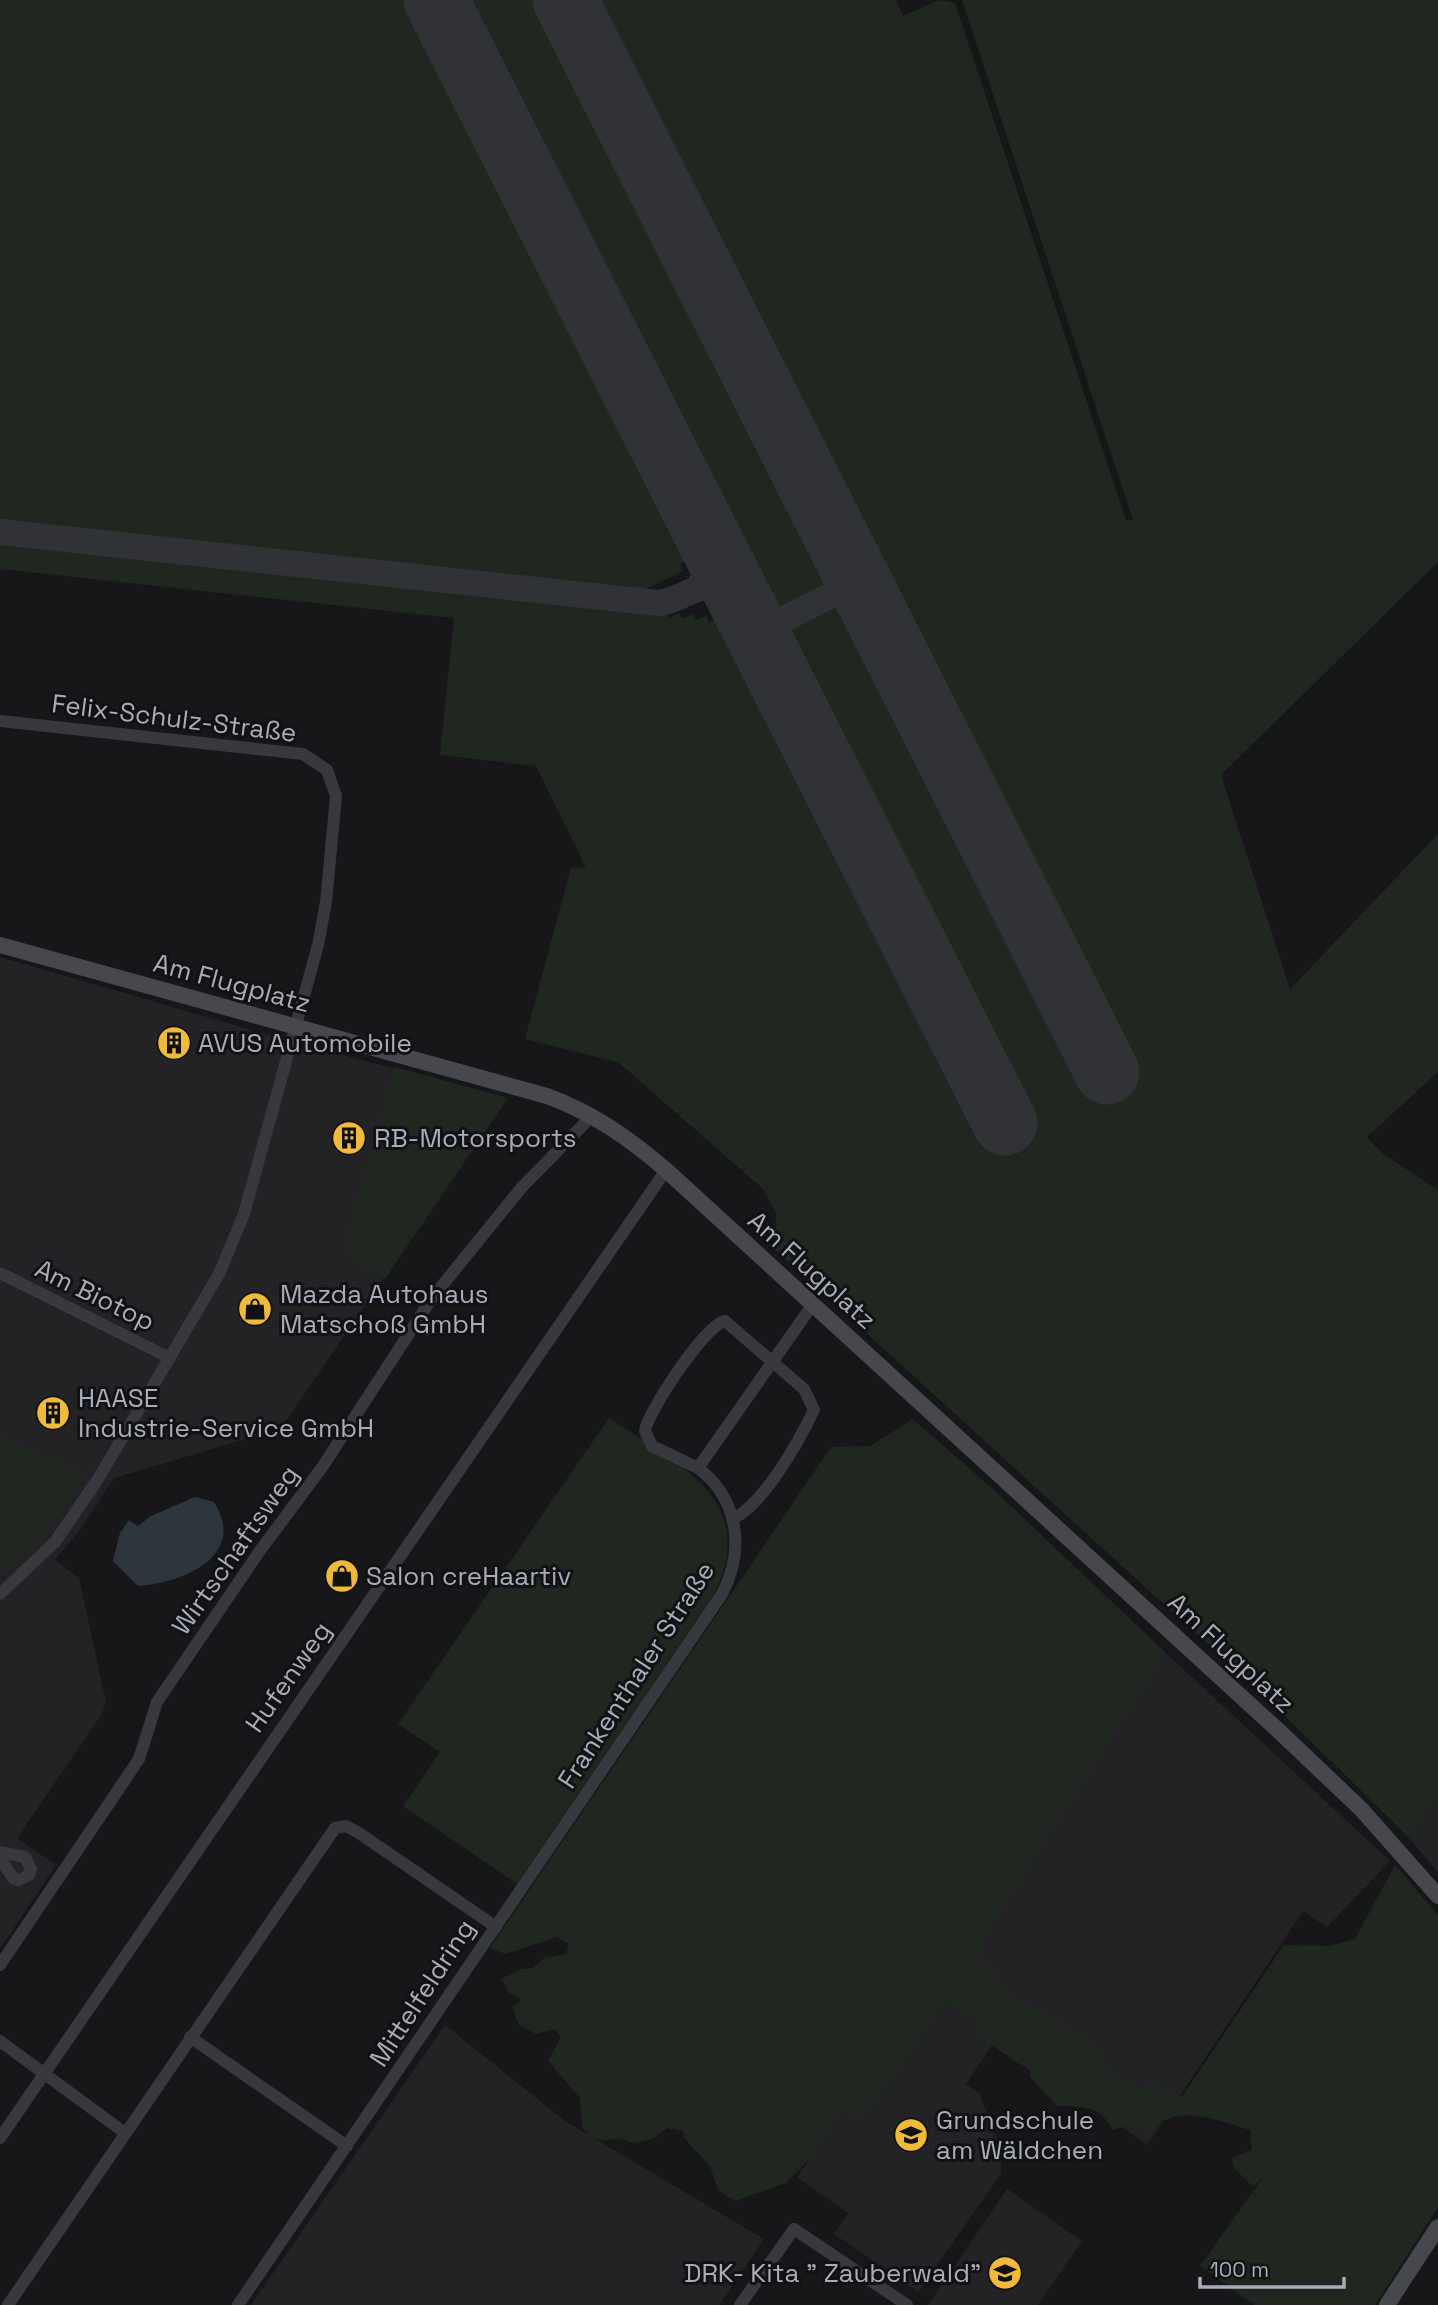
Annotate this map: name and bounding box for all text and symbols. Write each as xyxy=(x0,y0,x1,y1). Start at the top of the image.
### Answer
street label: Felix-Schulz-Straße xyxy=(50,686,298,750)
street label: Am Flugplatz xyxy=(150,946,314,1020)
building icon: AVUS Automobile xyxy=(155,1024,193,1062)
place label: AVUS Automobile xyxy=(198,1026,412,1060)
building icon: RB-Motorsports xyxy=(330,1119,368,1157)
place label: RB-Motorsports xyxy=(374,1121,577,1155)
street label: Am Flugplatz xyxy=(741,1203,883,1337)
street label: Am Biotop xyxy=(30,1251,160,1339)
place label: Mazda Autohaus Matschoß GmbH xyxy=(280,1277,489,1341)
shop icon: Mazda Autohaus Matschoß GmbH xyxy=(236,1290,274,1328)
place label: HAASE Industrie-Service GmbH xyxy=(78,1381,374,1445)
building icon: HAASE Industrie-Service GmbH xyxy=(34,1394,72,1432)
street label: Wirtschaftsweg xyxy=(164,1459,306,1641)
street label: Frankenthaler Straße xyxy=(550,1555,722,1795)
shop icon: Salon creHaartiv xyxy=(323,1557,361,1595)
place label: Salon creHaartiv xyxy=(366,1559,571,1593)
street label: Am Flugplatz xyxy=(1160,1586,1302,1720)
street label: Hufenweg xyxy=(237,1615,339,1739)
street label: Mittelfeldring xyxy=(362,1913,482,2073)
place label: Grundschule am Wäldchen xyxy=(936,2103,1103,2167)
school or university icon: Grundschule am Wäldchen xyxy=(892,2116,930,2154)
scale bar xyxy=(1200,2246,1344,2290)
school or university icon: DRK- Kita " Zauberwald" xyxy=(986,2254,1024,2292)
place label: DRK- Kita " Zauberwald" xyxy=(684,2256,981,2290)
text: 100 m xyxy=(1210,2256,1269,2283)

